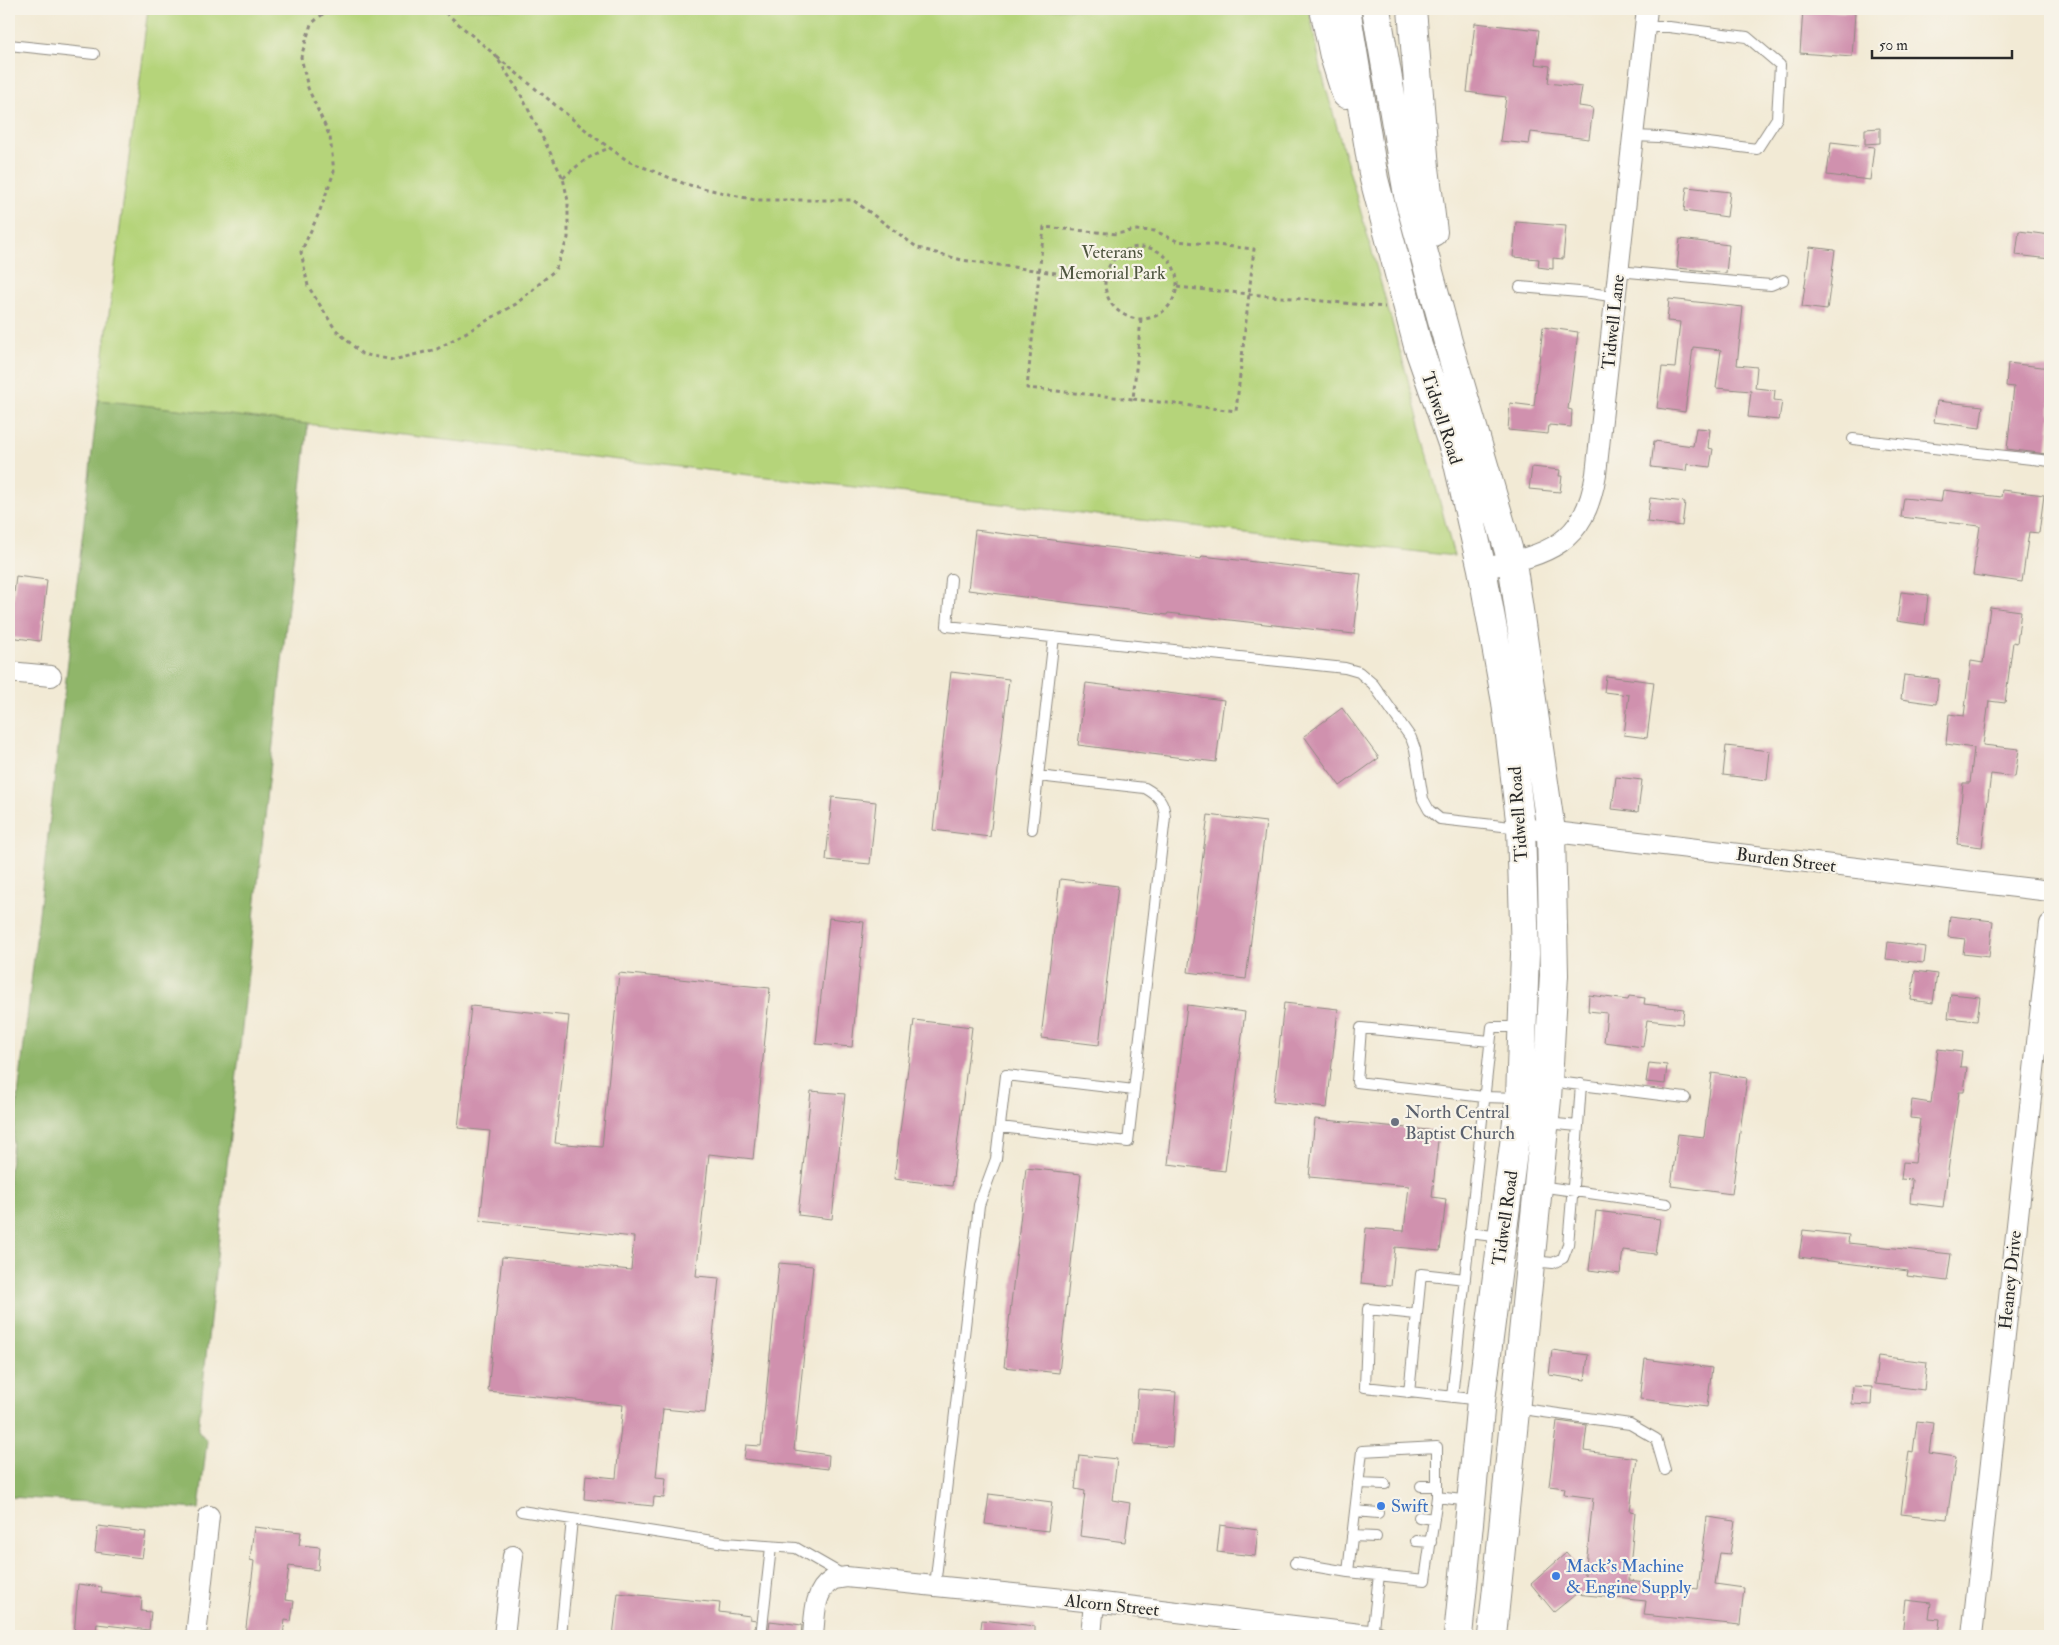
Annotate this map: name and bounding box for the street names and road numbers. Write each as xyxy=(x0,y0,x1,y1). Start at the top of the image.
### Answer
street label: Tidwell Lane xyxy=(1597,273,1630,371)
street label: Tidwell Road xyxy=(1416,369,1467,467)
street label: Tidwell Road xyxy=(1504,765,1533,863)
street label: Burden Street xyxy=(1735,843,1837,878)
street label: Tidwell Road xyxy=(1487,1169,1524,1267)
street label: Heaney Drive xyxy=(1994,1229,2027,1331)
street label: Alcorn Street xyxy=(1063,1589,1161,1622)

